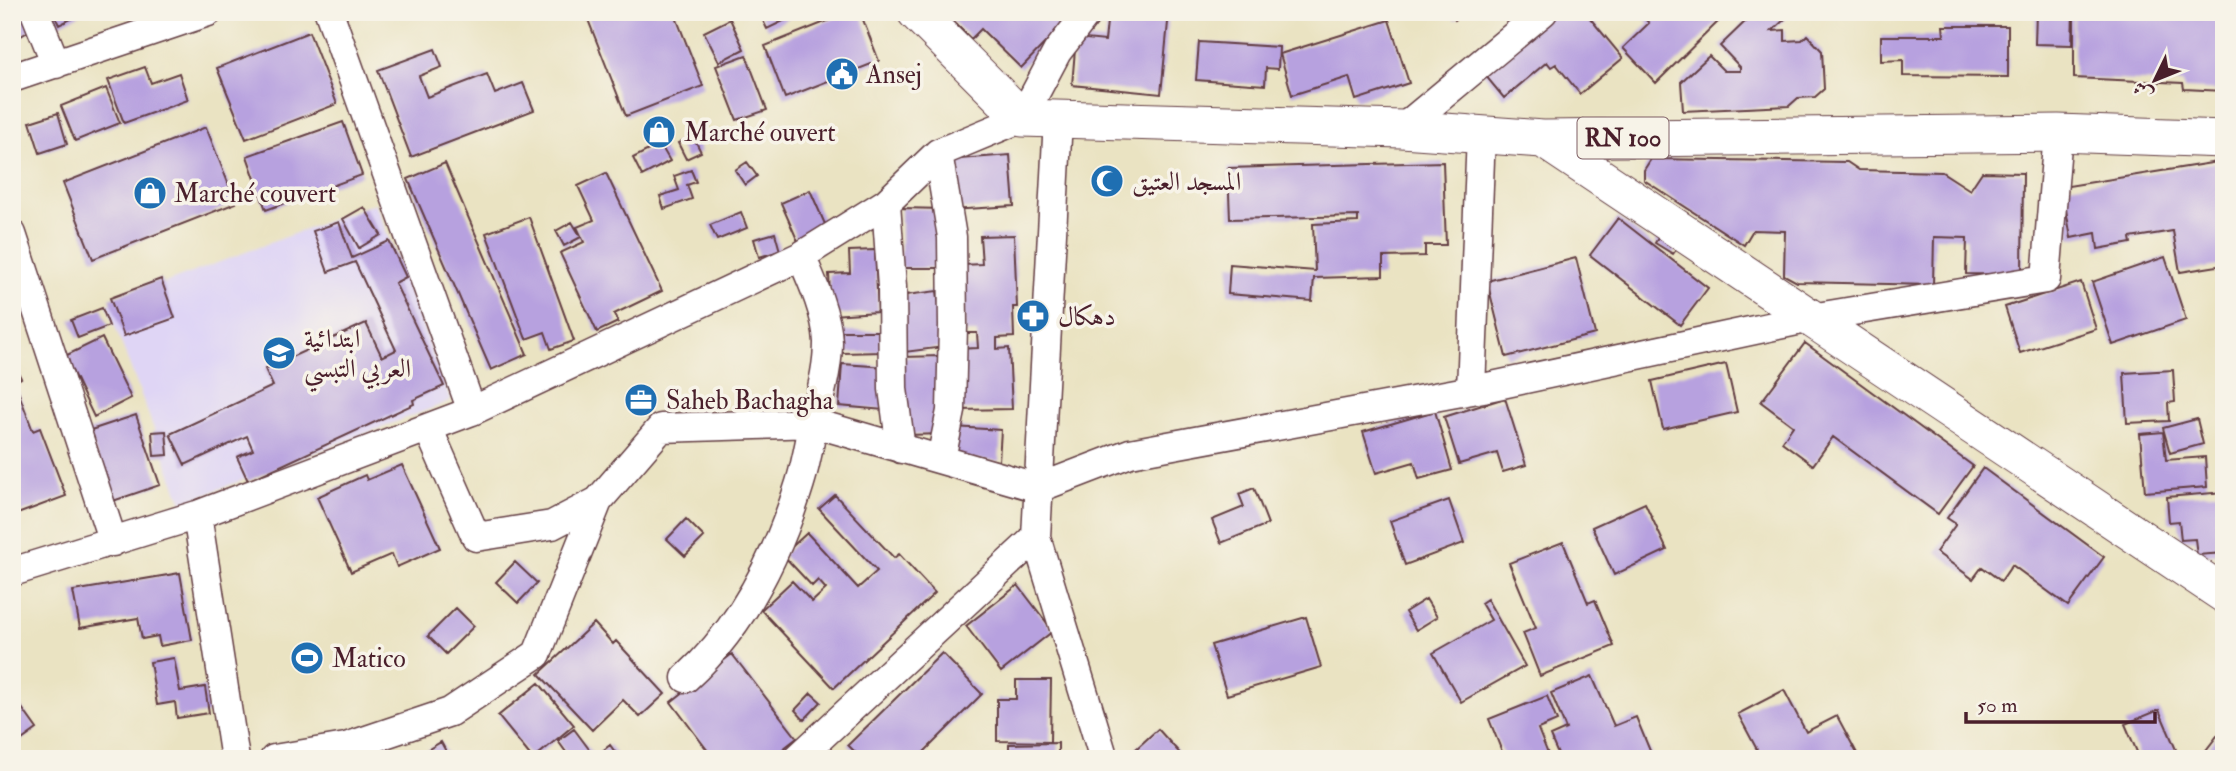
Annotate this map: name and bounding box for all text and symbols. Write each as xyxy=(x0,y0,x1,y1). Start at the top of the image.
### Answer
north arrow xyxy=(2120,46,2190,116)
public building icon: Ansej xyxy=(823,55,861,93)
place label: Ansej xyxy=(865,59,922,91)
text: ش xyxy=(2128,76,2159,106)
shop icon: Marché ouvert xyxy=(640,113,678,151)
place label: Marché ouvert xyxy=(684,117,836,149)
road number: RN 100 xyxy=(1578,118,1668,158)
mosque icon: المسجد العتيق xyxy=(1088,162,1126,200)
place label: المسجد العتيق xyxy=(1132,166,1241,198)
shop icon: Marché couvert xyxy=(131,174,169,212)
place label: Marché couvert xyxy=(174,178,336,210)
pharmacy icon: دهكال xyxy=(1014,297,1052,335)
place label: دهكال xyxy=(1058,301,1116,333)
place label: ابتدائية العربي التبسي xyxy=(304,323,411,392)
school or university icon: ابتدائية العربي التبسي xyxy=(260,334,298,372)
office icon: Saheb Bachagha xyxy=(622,381,660,419)
place label: Saheb Bachagha xyxy=(666,385,834,417)
sports icon: Matico xyxy=(288,639,326,677)
place label: Matico xyxy=(332,643,406,675)
scale bar xyxy=(1966,680,2156,724)
text: 50 m xyxy=(1977,692,2018,719)

